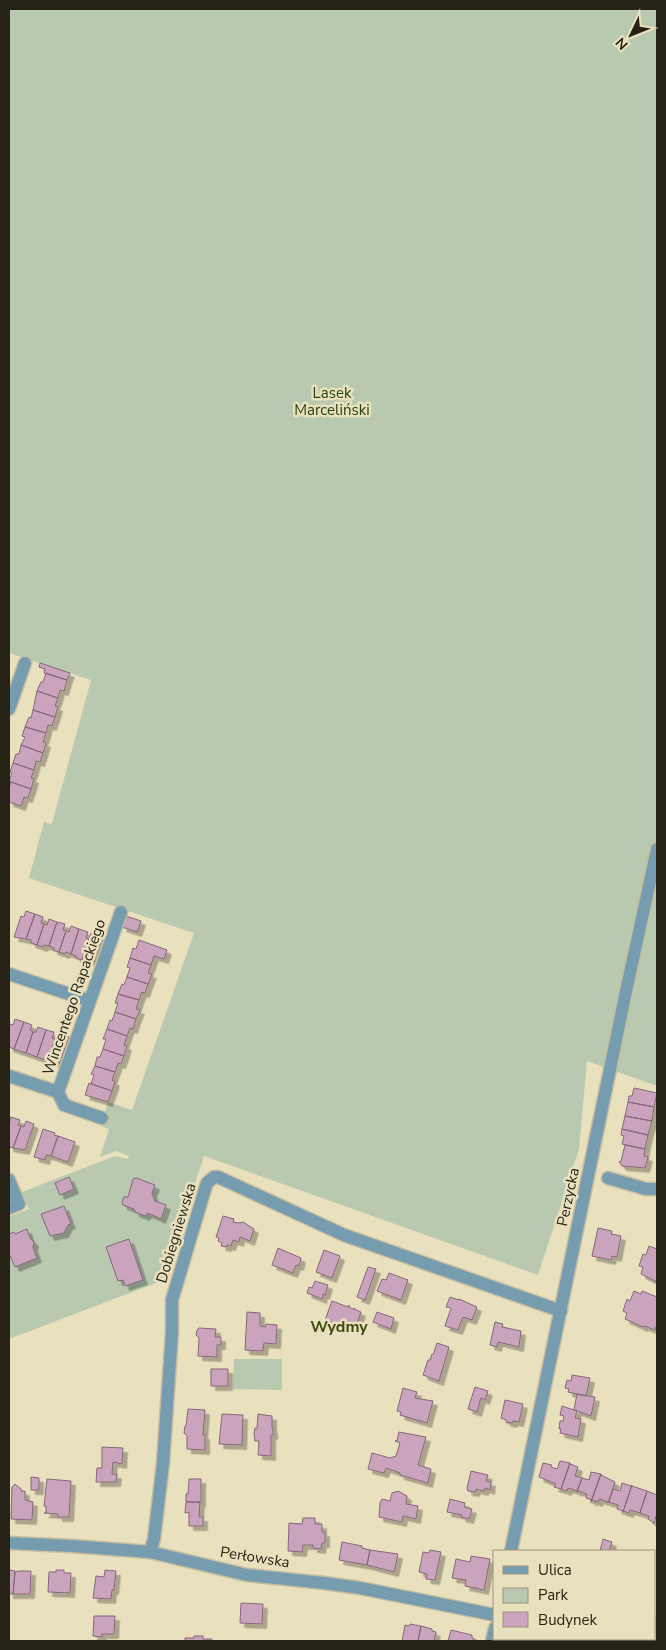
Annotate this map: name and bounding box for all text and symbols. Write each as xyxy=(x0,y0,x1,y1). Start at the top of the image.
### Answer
north arrow xyxy=(606,10,656,60)
text: N xyxy=(611,33,632,54)
park label: Lasek Marceliński xyxy=(294,383,370,420)
street label: Wincentego Rapackiego xyxy=(38,916,110,1078)
street label: Perzycka xyxy=(552,1166,584,1228)
street label: Dobiegniewska xyxy=(151,1181,201,1285)
district label: Wydmy xyxy=(310,1316,368,1338)
street label: Perłowska xyxy=(219,1542,291,1572)
legend xyxy=(493,1550,656,1640)
text: Ulica xyxy=(538,1560,572,1580)
text: Park xyxy=(538,1585,568,1605)
text: Budynek xyxy=(538,1610,598,1630)

